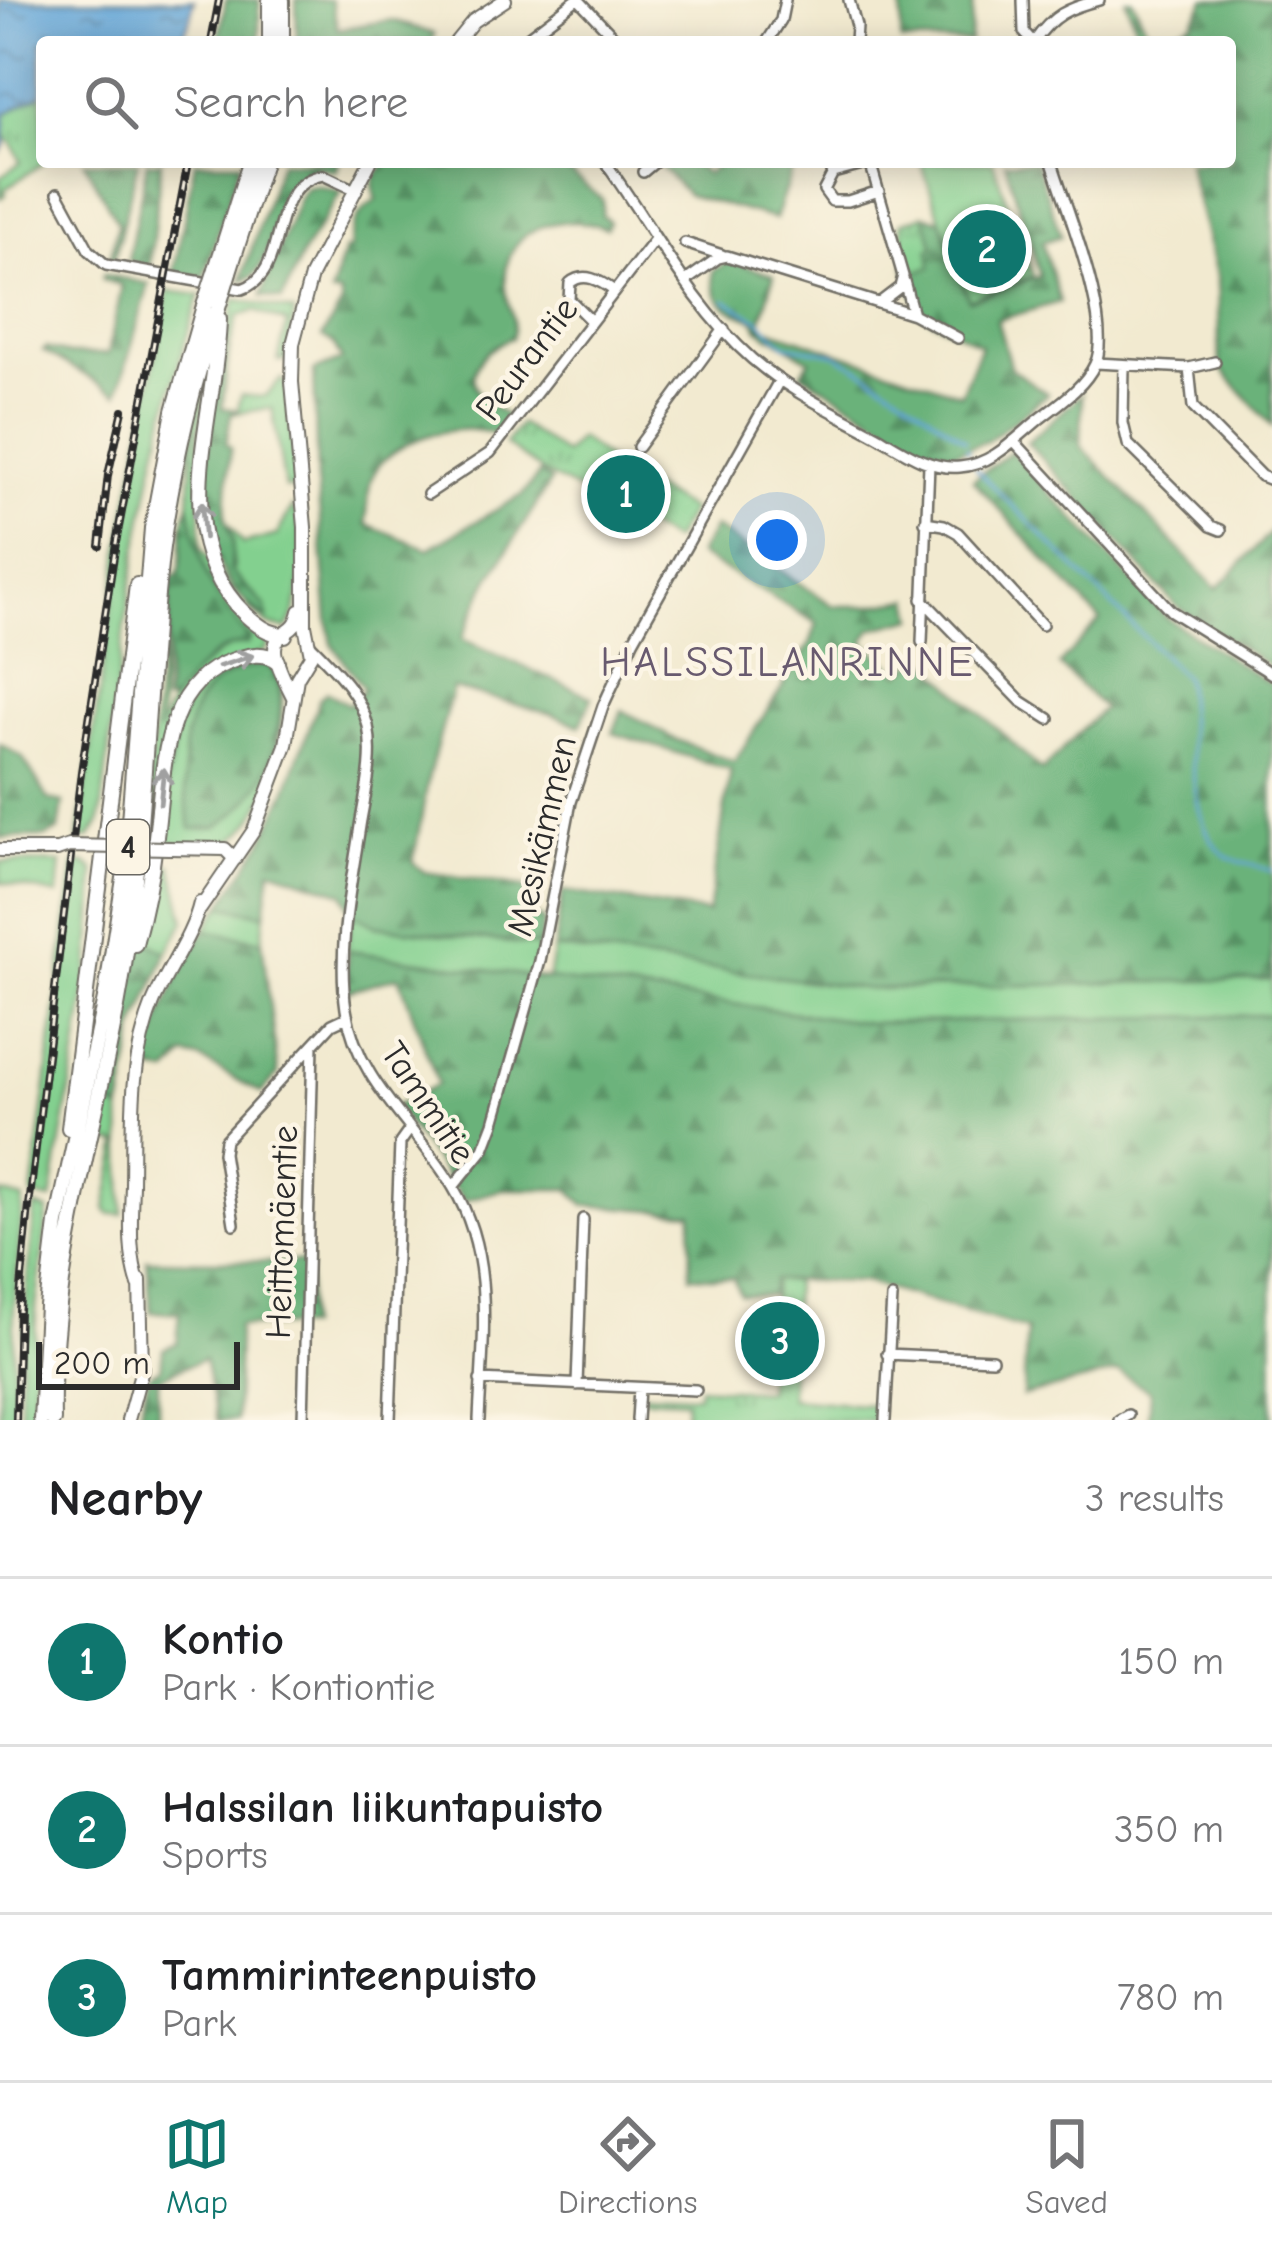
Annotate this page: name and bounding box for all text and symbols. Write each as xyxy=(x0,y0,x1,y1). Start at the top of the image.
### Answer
search box xyxy=(36,36,1236,168)
icon: search xyxy=(78,69,144,135)
text: Search here xyxy=(174,76,408,128)
pin: 2 xyxy=(948,204,1026,294)
street label: Peurantie xyxy=(467,289,587,429)
pin: 1 xyxy=(587,449,665,539)
one-way arrow xyxy=(191,501,214,540)
your location xyxy=(747,510,807,570)
district label: HALSSILANRINNE xyxy=(600,638,976,687)
one-way arrow xyxy=(217,649,254,670)
street label: Mesikämmen xyxy=(499,732,585,940)
one-way arrow xyxy=(151,767,174,806)
road number: 4 xyxy=(107,820,149,874)
street label: Tammitie xyxy=(372,1034,484,1172)
street label: Heittomäentie xyxy=(258,1125,306,1339)
pin: 3 xyxy=(741,1296,819,1386)
scale bar xyxy=(36,1336,240,1389)
text: 200 m xyxy=(54,1344,150,1382)
text: Nearby xyxy=(48,1469,202,1528)
text: 3 results xyxy=(1085,1476,1224,1521)
text: Kontio xyxy=(162,1613,284,1665)
text: 1 xyxy=(79,1639,95,1684)
text: 150 m xyxy=(1118,1639,1224,1684)
text: Park · Kontiontie xyxy=(162,1665,435,1710)
text: Halssilan liikuntapuisto xyxy=(162,1781,603,1833)
text: 2 xyxy=(77,1807,97,1852)
text: 350 m xyxy=(1114,1807,1224,1852)
text: Sports xyxy=(162,1833,268,1878)
text: Tammirinteenpuisto xyxy=(162,1949,537,2001)
text: 3 xyxy=(77,1975,97,2020)
text: 780 m xyxy=(1117,1975,1224,2020)
text: Park xyxy=(162,2001,237,2046)
tab: Map xyxy=(164,2111,230,2221)
tab: Directions xyxy=(558,2111,698,2221)
tab: Saved xyxy=(1026,2111,1108,2221)

